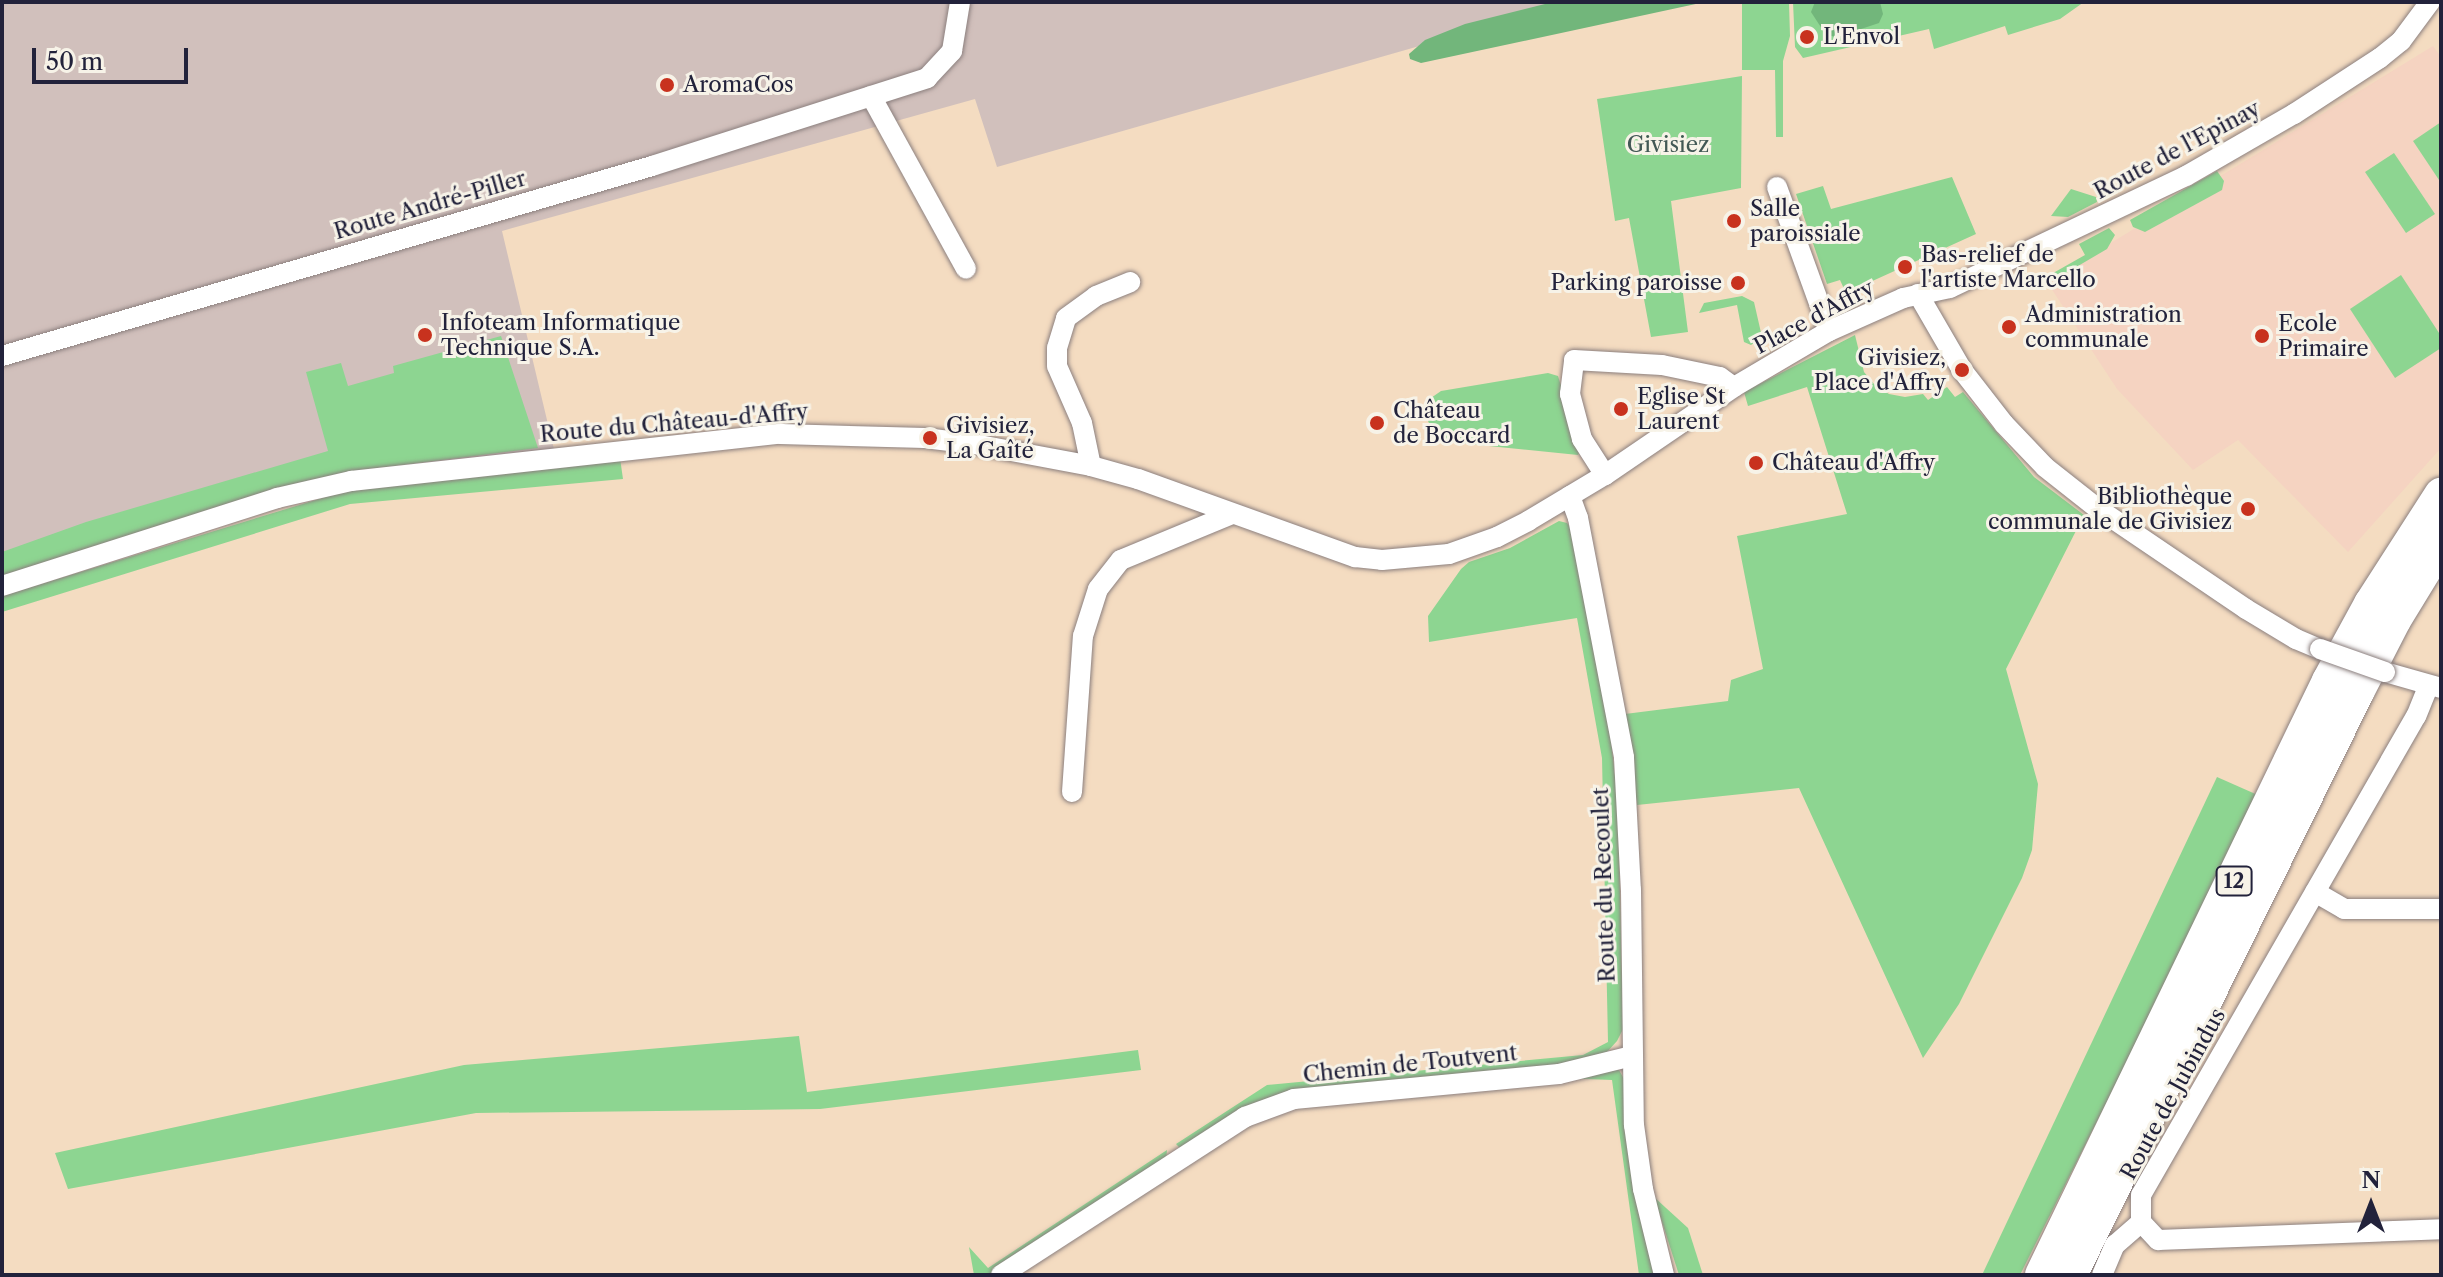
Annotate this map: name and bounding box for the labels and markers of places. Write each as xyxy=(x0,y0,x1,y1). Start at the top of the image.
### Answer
place label: L'Envol xyxy=(1823,24,1900,50)
marker: L'Envol xyxy=(1798,28,1816,46)
place label: AromaCos xyxy=(683,72,794,98)
marker: AromaCos xyxy=(658,76,676,94)
place label: Salle paroissiale xyxy=(1750,195,1861,246)
marker: Salle paroissiale xyxy=(1725,212,1743,230)
place label: Bas-relief de l'artiste Marcello xyxy=(1921,241,2096,292)
marker: Bas-relief de l'artiste Marcello xyxy=(1896,258,1914,276)
place label: Parking paroisse xyxy=(1550,270,1722,296)
marker: Parking paroisse xyxy=(1729,274,1747,292)
place label: Administration communale xyxy=(2025,301,2182,352)
place label: Infoteam Informatique Technique S.A. xyxy=(441,309,680,360)
place label: Ecole Primaire xyxy=(2278,310,2369,362)
marker: Administration communale xyxy=(2000,318,2018,336)
marker: Infoteam Informatique Technique S.A. xyxy=(416,326,434,344)
marker: Ecole Primaire xyxy=(2253,327,2271,345)
place label: Givisiez, Place d'Affry xyxy=(1814,344,1946,396)
marker: Givisiez, Place d'Affry xyxy=(1953,361,1971,379)
place label: Eglise St Laurent xyxy=(1637,383,1726,434)
place label: Château de Boccard xyxy=(1393,397,1511,448)
marker: Eglise St Laurent xyxy=(1612,400,1630,418)
place label: Givisiez, La Gaîté xyxy=(946,412,1034,464)
marker: Château de Boccard xyxy=(1368,414,1386,432)
marker: Givisiez, La Gaîté xyxy=(921,429,939,447)
place label: Château d'Affry xyxy=(1772,450,1935,476)
marker: Château d'Affry xyxy=(1747,454,1765,472)
place label: Bibliothèque communale de Givisiez xyxy=(1988,483,2232,534)
marker: Bibliothèque communale de Givisiez xyxy=(2239,500,2257,518)

